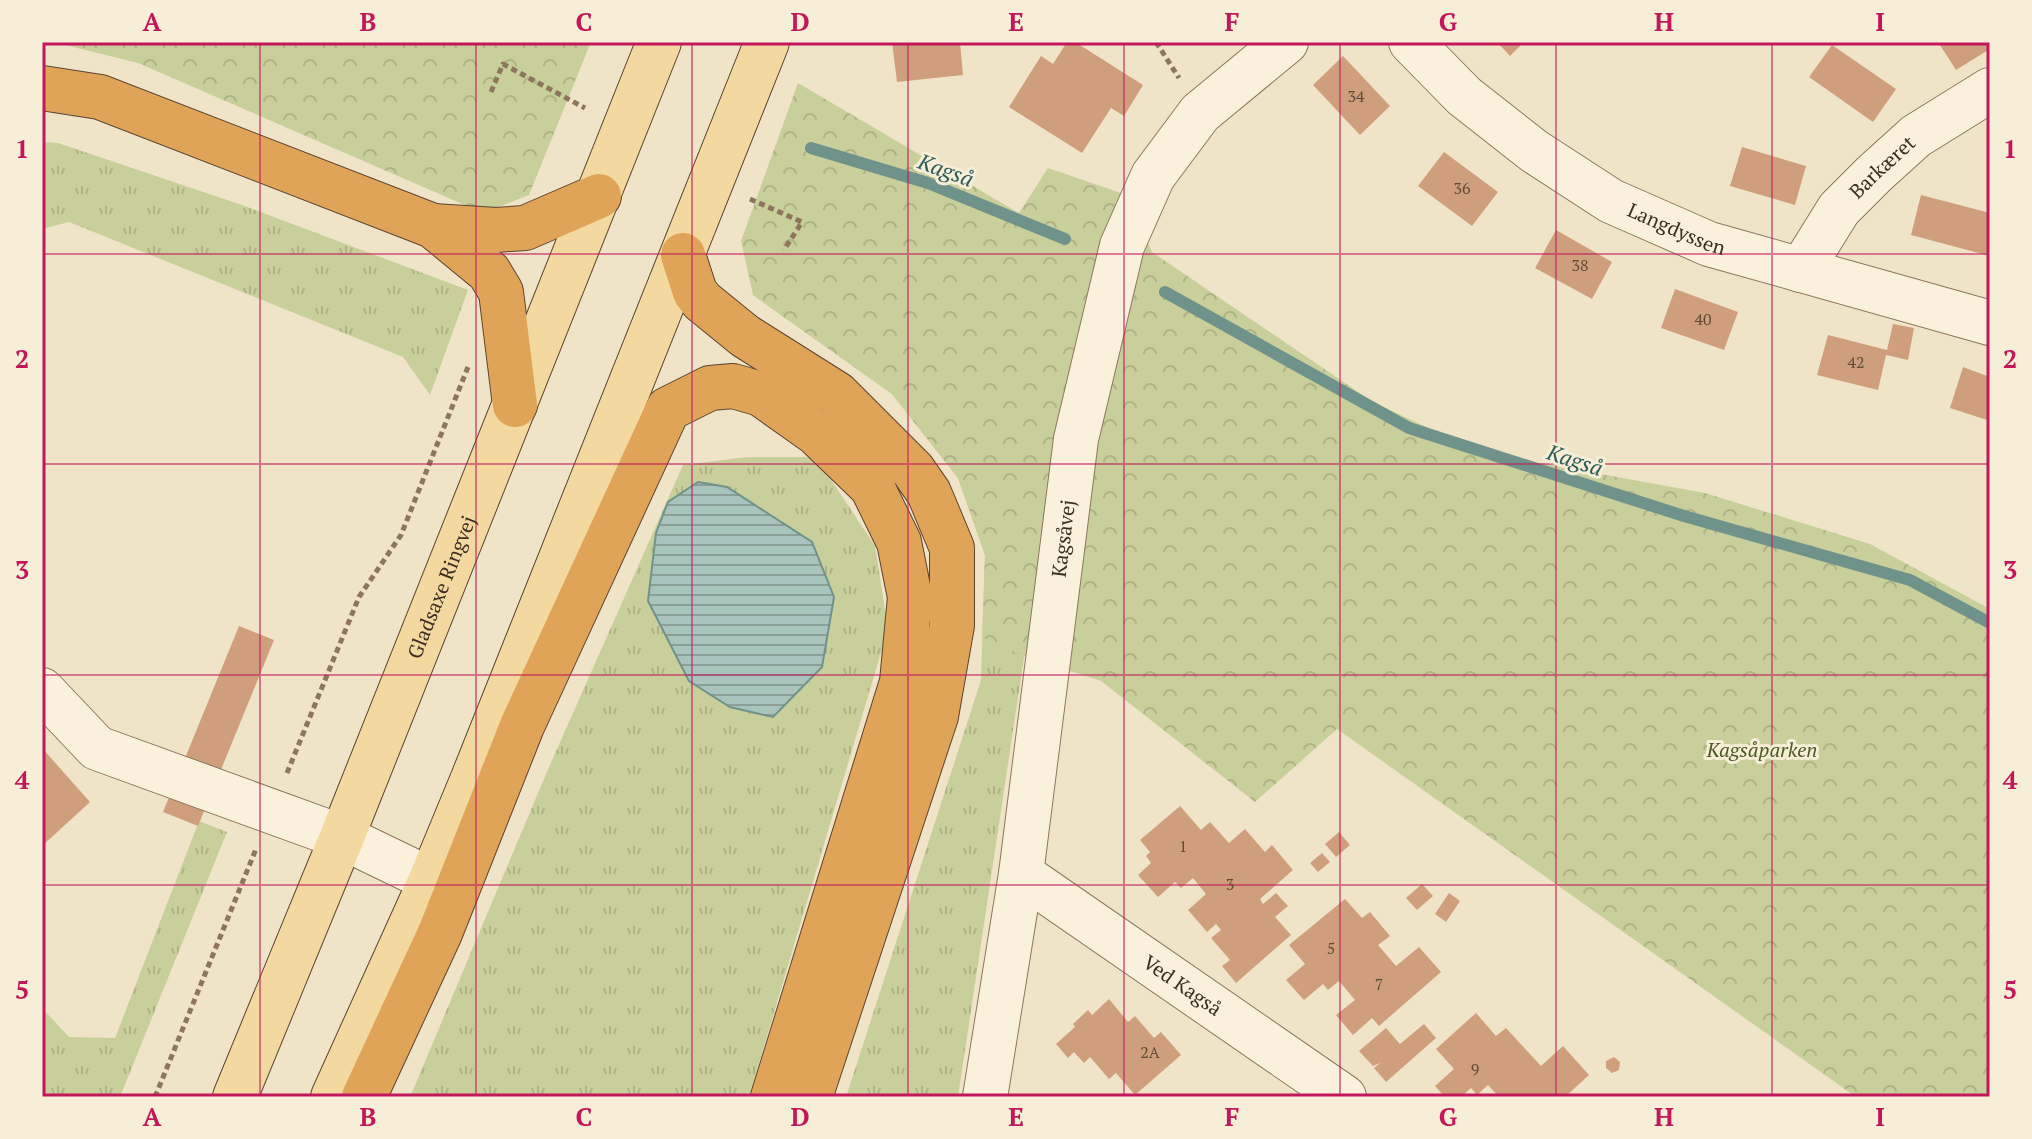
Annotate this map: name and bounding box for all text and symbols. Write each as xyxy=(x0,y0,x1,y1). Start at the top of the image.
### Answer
text: A xyxy=(143,4,162,38)
text: B xyxy=(360,4,376,38)
text: C xyxy=(576,4,592,38)
text: D xyxy=(790,4,810,38)
text: E xyxy=(1008,4,1024,38)
text: F xyxy=(1225,4,1240,38)
text: G xyxy=(1439,4,1458,38)
text: H xyxy=(1654,4,1674,38)
text: I xyxy=(1875,4,1885,38)
house number: 34 xyxy=(1347,85,1365,107)
street label: Barkæret xyxy=(1843,129,1921,204)
text: 1 xyxy=(15,131,29,165)
text: 1 xyxy=(2003,131,2017,165)
water label: Kagså xyxy=(913,146,978,193)
house number: 36 xyxy=(1453,177,1471,199)
street label: Langdyssen xyxy=(1624,196,1729,261)
house number: 38 xyxy=(1571,254,1589,276)
house number: 40 xyxy=(1694,308,1712,330)
text: 2 xyxy=(15,341,29,375)
text: 2 xyxy=(2003,341,2017,375)
house number: 42 xyxy=(1847,351,1865,373)
water label: Kagså xyxy=(1543,437,1607,482)
street label: Kagsåvej xyxy=(1045,498,1081,579)
street label: Gladsaxe Ringvej xyxy=(400,512,482,663)
text: 3 xyxy=(15,552,29,586)
text: 3 xyxy=(2003,552,2017,586)
park label: Kagsåparken xyxy=(1706,736,1817,763)
text: 4 xyxy=(15,762,30,796)
text: 4 xyxy=(2003,762,2018,796)
house number: 1 xyxy=(1179,835,1187,857)
house number: 3 xyxy=(1226,873,1234,895)
house number: 5 xyxy=(1327,937,1335,959)
street label: Ved Kagså xyxy=(1138,948,1227,1022)
text: 5 xyxy=(15,972,29,1006)
text: 5 xyxy=(2003,972,2017,1006)
house number: 7 xyxy=(1375,973,1383,995)
house number: 2A xyxy=(1140,1041,1160,1063)
house number: 9 xyxy=(1471,1058,1479,1080)
text: A xyxy=(143,1099,162,1133)
text: B xyxy=(360,1099,376,1133)
text: C xyxy=(576,1099,592,1133)
text: D xyxy=(790,1099,810,1133)
text: E xyxy=(1008,1099,1024,1133)
text: F xyxy=(1225,1099,1240,1133)
text: G xyxy=(1439,1099,1458,1133)
text: H xyxy=(1654,1099,1674,1133)
text: I xyxy=(1875,1099,1885,1133)

